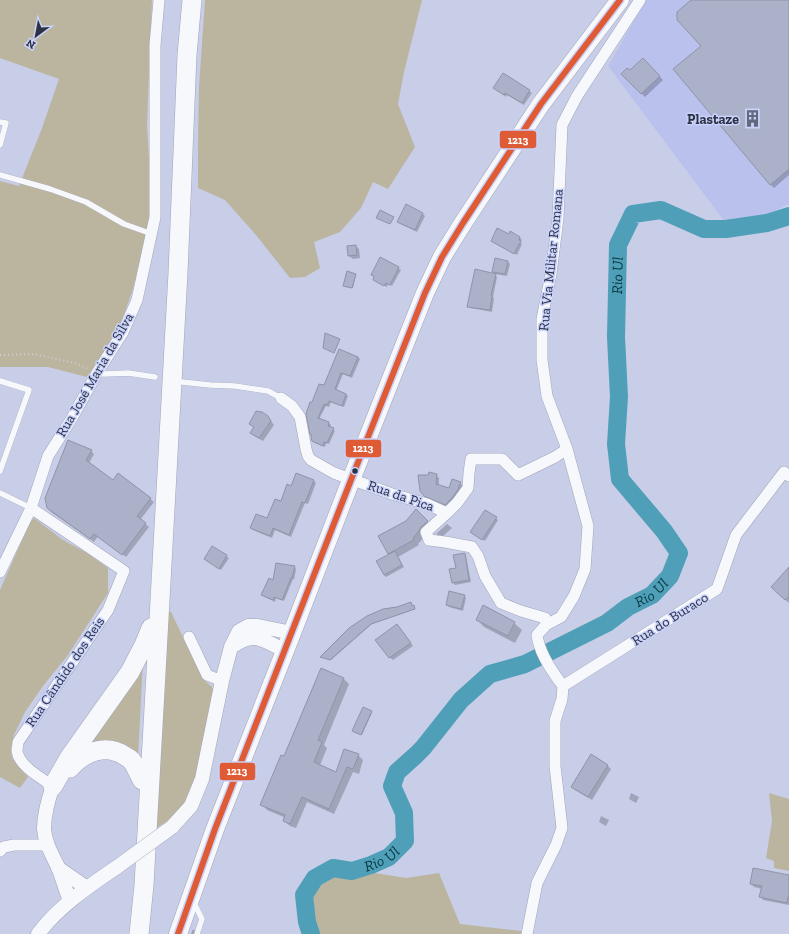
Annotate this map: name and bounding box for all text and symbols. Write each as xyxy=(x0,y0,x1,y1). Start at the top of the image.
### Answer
north arrow xyxy=(16,16,56,56)
text: N xyxy=(23,36,38,52)
building icon: Plastaze xyxy=(742,109,762,129)
place label: Plastaze xyxy=(687,111,739,128)
line badge: 1213 xyxy=(499,130,537,149)
text: 1213 xyxy=(508,134,528,147)
street label: Rua Via Militar Romana xyxy=(535,188,567,332)
water label: Rio Ul xyxy=(608,257,627,294)
street label: Rua José Maria da Silva xyxy=(53,310,138,440)
line badge: 1213 xyxy=(345,439,382,458)
text: 1213 xyxy=(353,442,373,455)
unlabelled marker xyxy=(350,466,360,476)
street label: Rua da Pica xyxy=(365,477,437,515)
water label: Rio Ul xyxy=(632,575,672,611)
street label: Rua do Buraco xyxy=(629,589,711,649)
street label: Rua Cândido dos Reis xyxy=(22,614,108,730)
line badge: 1213 xyxy=(219,762,256,781)
text: 1213 xyxy=(227,765,247,778)
water label: Rio Ul xyxy=(362,843,403,876)

